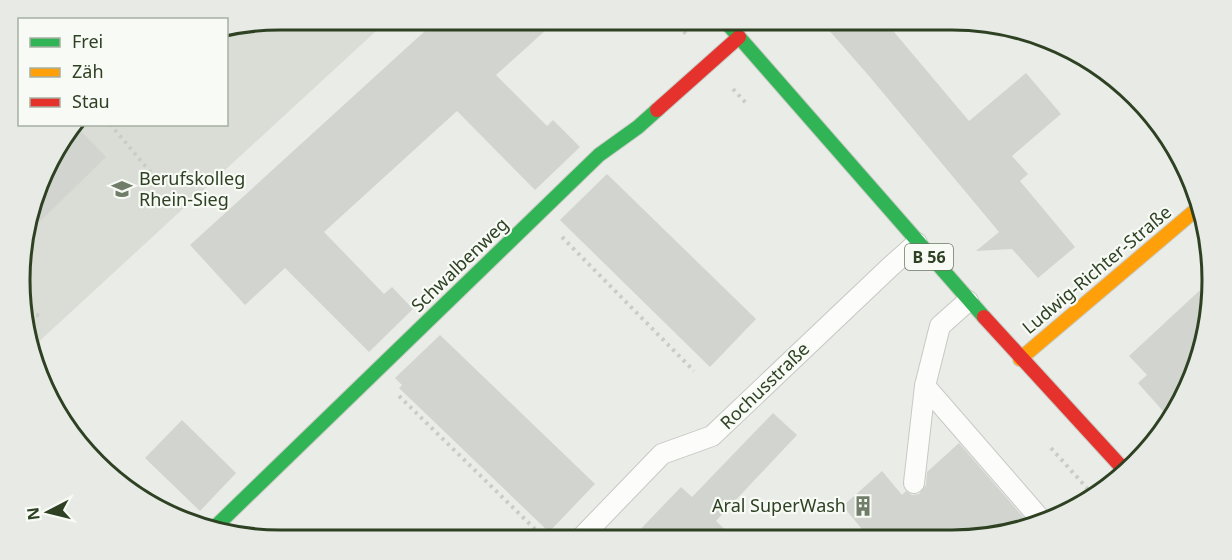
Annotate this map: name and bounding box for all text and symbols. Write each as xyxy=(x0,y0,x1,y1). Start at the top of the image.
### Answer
legend xyxy=(18,18,228,126)
text: Frei xyxy=(72,29,103,53)
text: Zäh xyxy=(72,59,104,83)
text: Stau xyxy=(72,89,110,113)
place label: Berufskolleg Rhein-Sieg xyxy=(139,166,245,211)
school or university icon: Berufskolleg Rhein-Sieg xyxy=(110,177,134,201)
street label: Ludwig-Richter-Straße xyxy=(1017,200,1176,339)
street label: Schwalbenweg xyxy=(406,212,513,317)
road number: B 56 xyxy=(905,244,953,270)
street label: Rochusstraße xyxy=(714,337,814,434)
north arrow xyxy=(18,482,78,542)
place label: Aral SuperWash xyxy=(712,493,846,517)
building icon: Aral SuperWash xyxy=(851,494,875,518)
text: N xyxy=(21,506,45,522)

